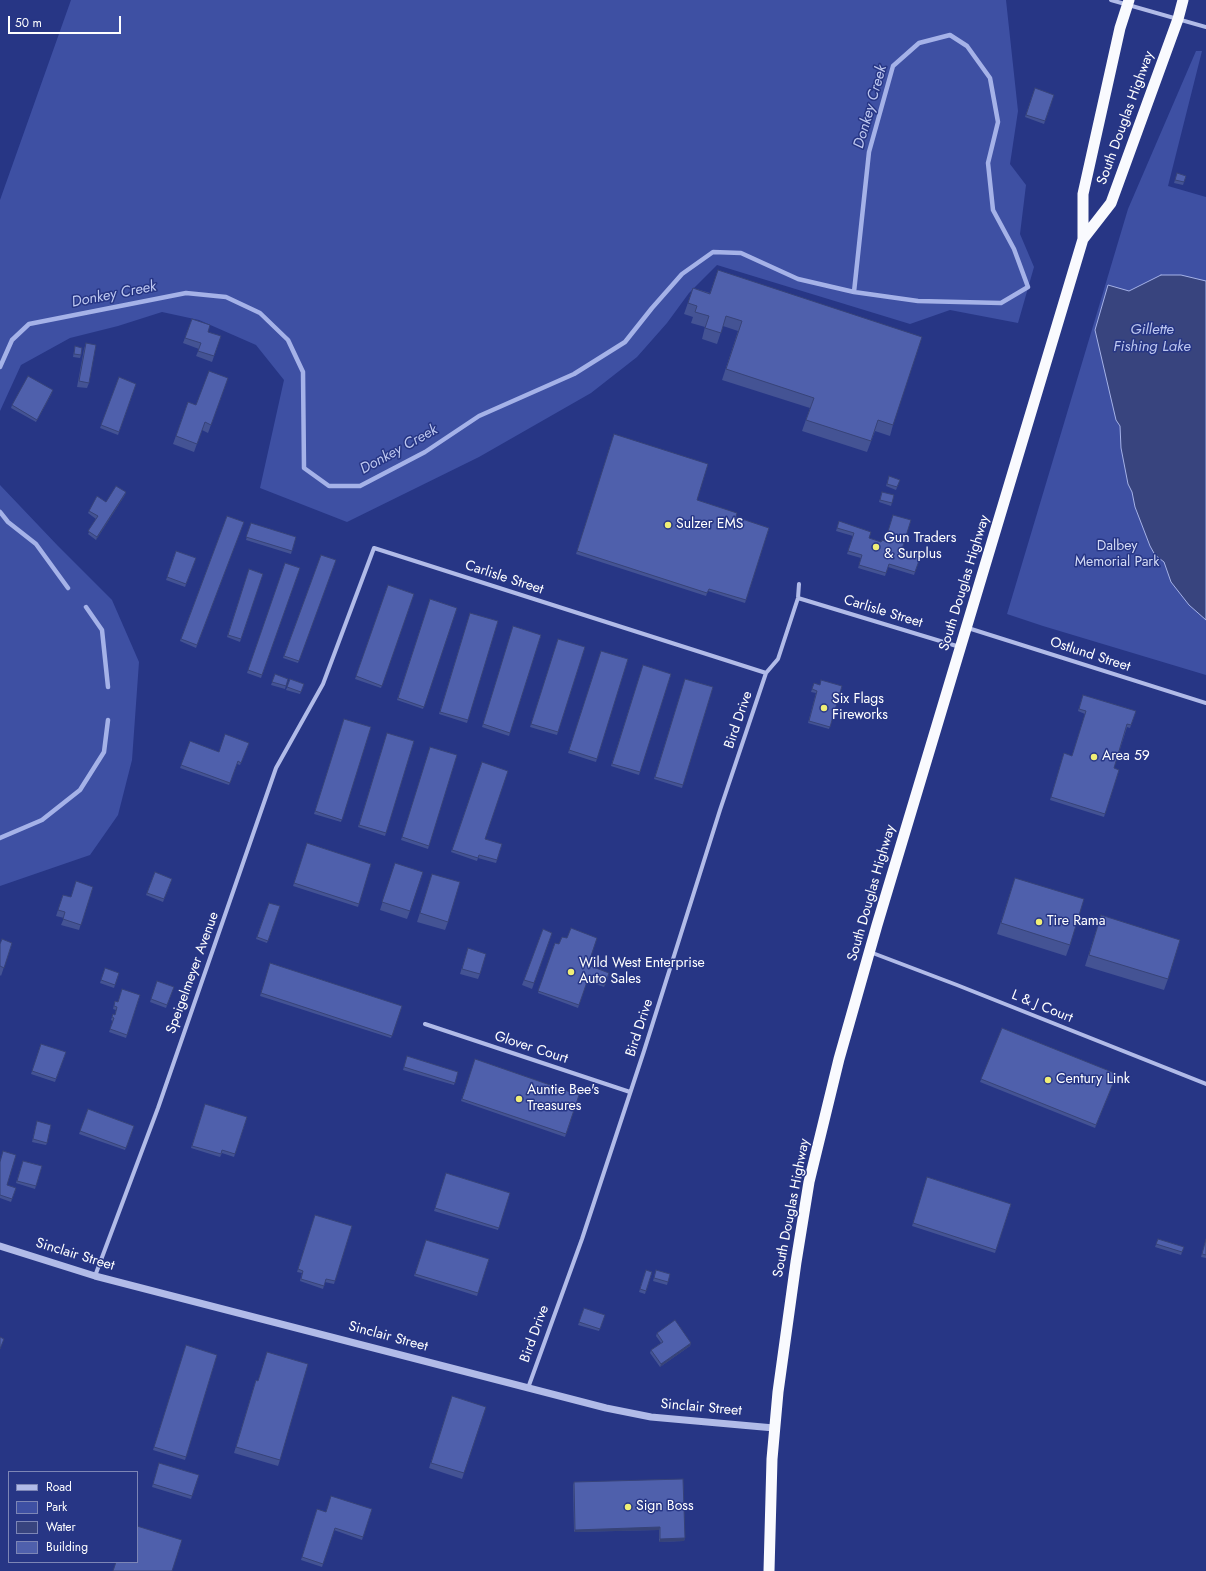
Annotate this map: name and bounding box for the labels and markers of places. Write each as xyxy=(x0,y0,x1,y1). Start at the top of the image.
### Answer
place label: Sulzer EMS xyxy=(676,517,743,533)
marker: Sulzer EMS xyxy=(663,520,673,530)
place label: Gun Traders & Surplus xyxy=(884,531,956,564)
marker: Gun Traders & Surplus xyxy=(871,542,881,552)
place label: Six Flags Fireworks xyxy=(832,692,888,724)
marker: Six Flags Fireworks xyxy=(819,703,829,713)
place label: Area 59 xyxy=(1102,749,1150,765)
marker: Area 59 xyxy=(1089,752,1099,762)
place label: Tire Rama xyxy=(1047,914,1105,930)
marker: Tire Rama xyxy=(1034,917,1044,927)
place label: Wild West Enterprise Auto Sales xyxy=(579,956,705,988)
marker: Wild West Enterprise Auto Sales xyxy=(566,967,576,977)
place label: Century Link xyxy=(1056,1072,1130,1088)
marker: Century Link xyxy=(1043,1075,1053,1085)
place label: Auntie Bee's Treasures xyxy=(527,1083,599,1116)
marker: Auntie Bee's Treasures xyxy=(514,1094,524,1104)
place label: Sign Boss xyxy=(636,1499,694,1515)
marker: Sign Boss xyxy=(623,1502,633,1512)

